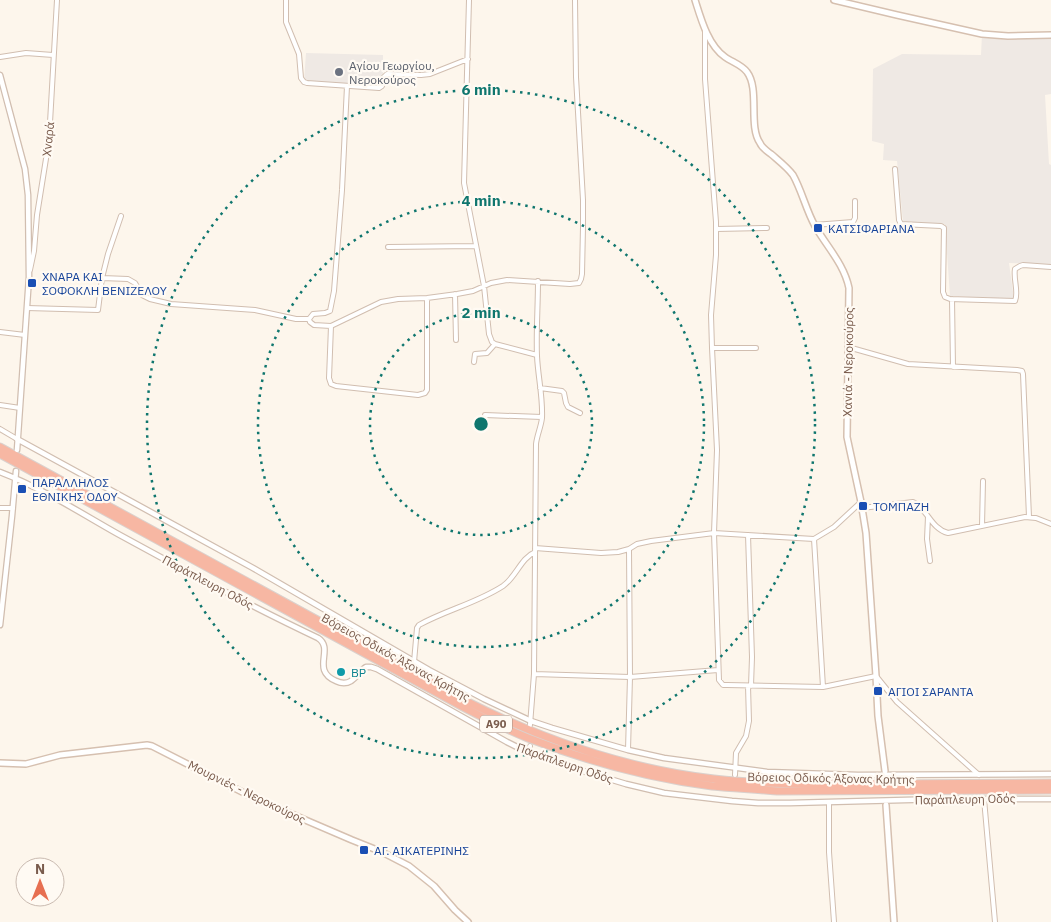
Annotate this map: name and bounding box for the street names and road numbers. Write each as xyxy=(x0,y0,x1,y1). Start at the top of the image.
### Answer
street label: Χναρά xyxy=(39,120,57,157)
street label: Χανιά - Νεροκούρος xyxy=(840,307,856,417)
street label: Παράπλευρη Οδός xyxy=(160,552,256,612)
street label: Βόρειος Οδικός Άξονας Κρήτης xyxy=(319,610,473,704)
road number: Α90 xyxy=(480,716,512,732)
street label: Παράπλευρη Οδός xyxy=(515,739,615,787)
street label: Μουρνιές - Νεροκούρος xyxy=(186,757,308,827)
street label: Βόρειος Οδικός Άξονας Κρήτης xyxy=(747,769,915,787)
street label: Παράπλευρη Οδός xyxy=(914,791,1016,807)

